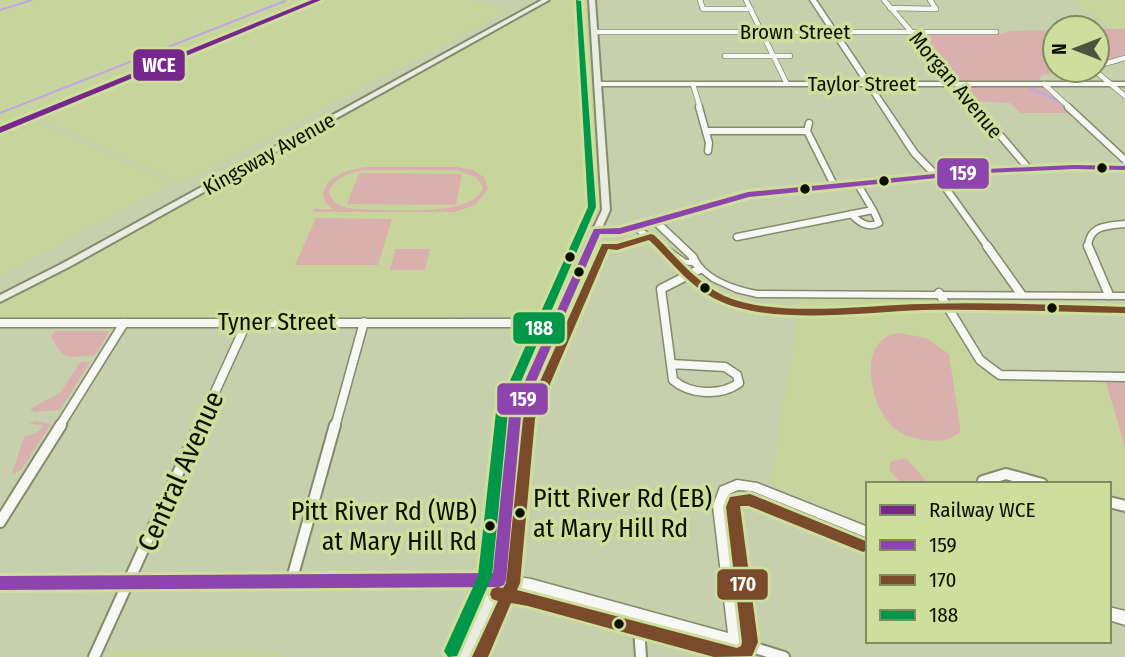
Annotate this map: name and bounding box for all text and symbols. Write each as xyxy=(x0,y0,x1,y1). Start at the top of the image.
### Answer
north arrow xyxy=(1041,14,1111,84)
street label: Brown Street xyxy=(740,19,850,45)
street label: Morgan Avenue xyxy=(904,26,1008,144)
text: N xyxy=(1048,43,1071,55)
line badge: WCE xyxy=(132,48,186,82)
text: WCE xyxy=(142,54,176,77)
street label: Taylor Street xyxy=(808,71,916,97)
street label: Kingsway Avenue xyxy=(198,107,340,201)
line badge: 159 xyxy=(936,157,990,190)
unlabelled marker xyxy=(1095,161,1109,175)
text: 159 xyxy=(950,162,977,185)
unlabelled marker xyxy=(877,174,891,188)
unlabelled marker xyxy=(798,182,812,196)
unlabelled marker xyxy=(563,250,577,264)
unlabelled marker xyxy=(572,265,586,279)
unlabelled marker xyxy=(698,281,712,295)
unlabelled marker xyxy=(1045,301,1059,315)
street label: Tyner Street xyxy=(218,308,336,336)
line badge: 188 xyxy=(512,311,566,345)
text: 188 xyxy=(525,317,553,340)
line badge: 159 xyxy=(496,382,549,416)
street label: Central Avenue xyxy=(130,386,230,556)
text: 159 xyxy=(510,388,537,411)
legend xyxy=(866,482,1111,643)
place label: Pitt River Rd (EB) at Mary Hill Rd xyxy=(533,483,712,544)
place label: Pitt River Rd (WB) at Mary Hill Rd xyxy=(291,496,477,557)
text: Railway WCE xyxy=(929,497,1036,523)
marker: Pitt River Rd (EB) at Mary Hill Rd xyxy=(513,506,527,520)
marker: Pitt River Rd (WB) at Mary Hill Rd xyxy=(483,519,497,533)
text: 159 xyxy=(929,532,957,558)
text: 170 xyxy=(929,567,956,593)
line badge: 170 xyxy=(716,568,769,601)
text: 170 xyxy=(730,573,756,596)
text: 188 xyxy=(929,602,958,628)
unlabelled marker xyxy=(612,617,626,631)

